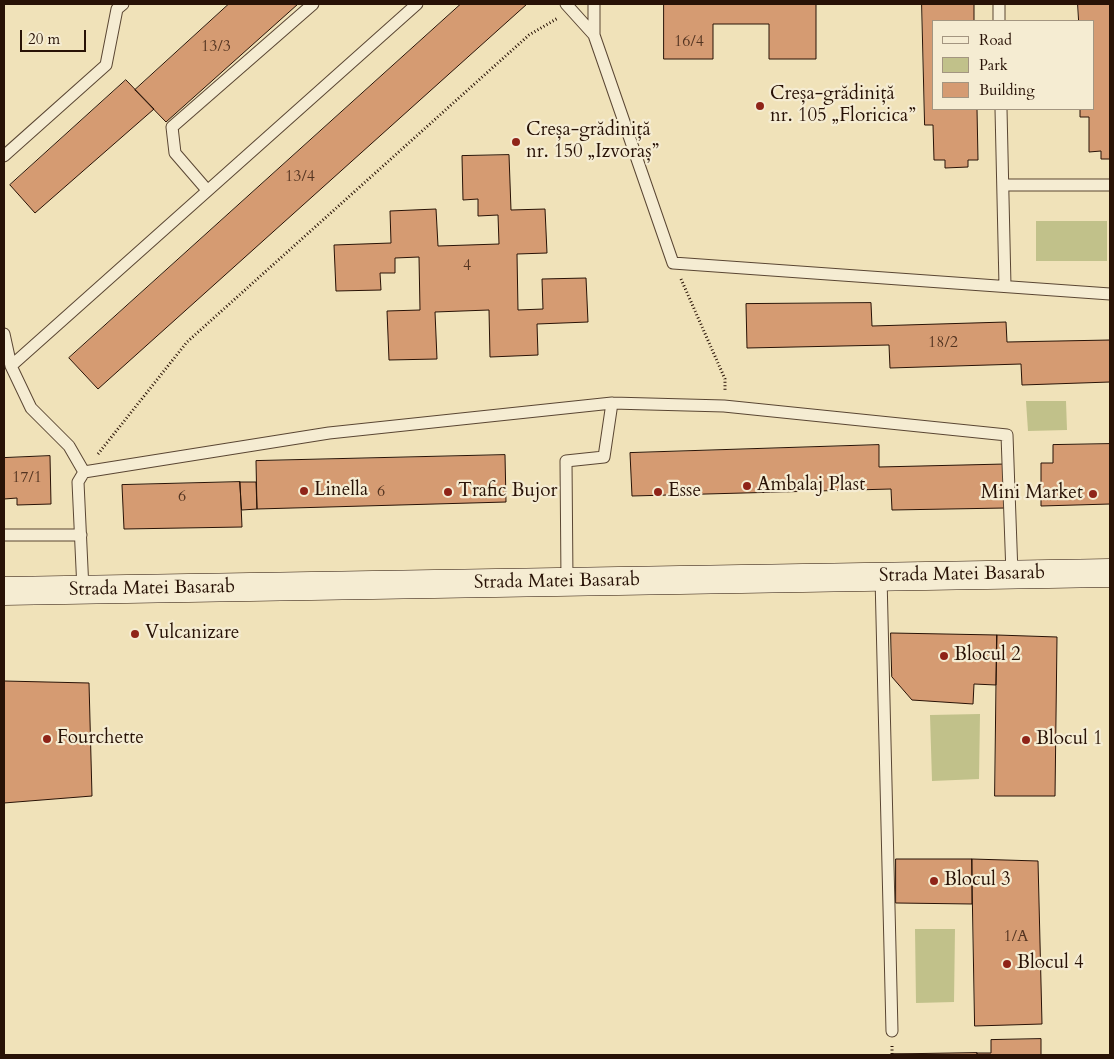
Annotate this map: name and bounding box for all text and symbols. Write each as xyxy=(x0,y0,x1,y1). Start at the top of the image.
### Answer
scale bar xyxy=(22,20,89,52)
legend xyxy=(932,20,1094,110)
text: 20 m xyxy=(28,29,60,49)
text: Road xyxy=(979,30,1012,50)
house number: 16/4 xyxy=(674,32,704,52)
house number: 13/3 xyxy=(201,37,231,57)
text: Park xyxy=(979,55,1008,75)
text: Building xyxy=(979,80,1035,100)
place label: Creșa-grădiniță nr. 105 „Floricica” xyxy=(770,84,916,128)
marker: Creșa-grădiniță nr. 105 „Floricica” xyxy=(754,100,766,112)
place label: Creșa-grădiniță nr. 150 „Izvoraș” xyxy=(526,120,659,164)
marker: Creșa-grădiniță nr. 150 „Izvoraș” xyxy=(510,136,522,148)
house number: 13/4 xyxy=(285,167,315,187)
house number: 4 xyxy=(463,256,471,276)
house number: 18/2 xyxy=(928,333,958,353)
house number: 17/1 xyxy=(12,468,42,488)
place label: Ambalaj Plast xyxy=(757,475,865,497)
place label: Linella xyxy=(314,480,368,502)
marker: Ambalaj Plast xyxy=(741,480,753,492)
place label: Trafic Bujor xyxy=(458,481,557,503)
place label: Esse xyxy=(668,481,701,503)
house number: 6 xyxy=(377,482,385,502)
place label: Mini Market xyxy=(981,483,1083,505)
marker: Linella xyxy=(298,485,310,497)
marker: Trafic Bujor xyxy=(442,486,454,498)
marker: Esse xyxy=(652,486,664,498)
house number: 6 xyxy=(178,487,186,507)
marker: Mini Market xyxy=(1087,488,1099,500)
street label: Strada Matei Basarab xyxy=(879,562,1045,588)
street label: Strada Matei Basarab xyxy=(474,569,640,595)
street label: Strada Matei Basarab xyxy=(69,576,235,602)
place label: Vulcanizare xyxy=(145,623,239,645)
marker: Vulcanizare xyxy=(129,628,141,640)
place label: Blocul 2 xyxy=(954,645,1021,667)
marker: Blocul 2 xyxy=(938,650,950,662)
place label: Fourchette xyxy=(57,728,144,750)
place label: Blocul 1 xyxy=(1036,729,1103,751)
marker: Fourchette xyxy=(41,733,53,745)
marker: Blocul 1 xyxy=(1020,734,1032,746)
place label: Blocul 3 xyxy=(944,870,1011,892)
marker: Blocul 3 xyxy=(928,875,940,887)
house number: 1/A xyxy=(1004,927,1028,947)
place label: Blocul 4 xyxy=(1017,953,1084,975)
marker: Blocul 4 xyxy=(1001,958,1013,970)

